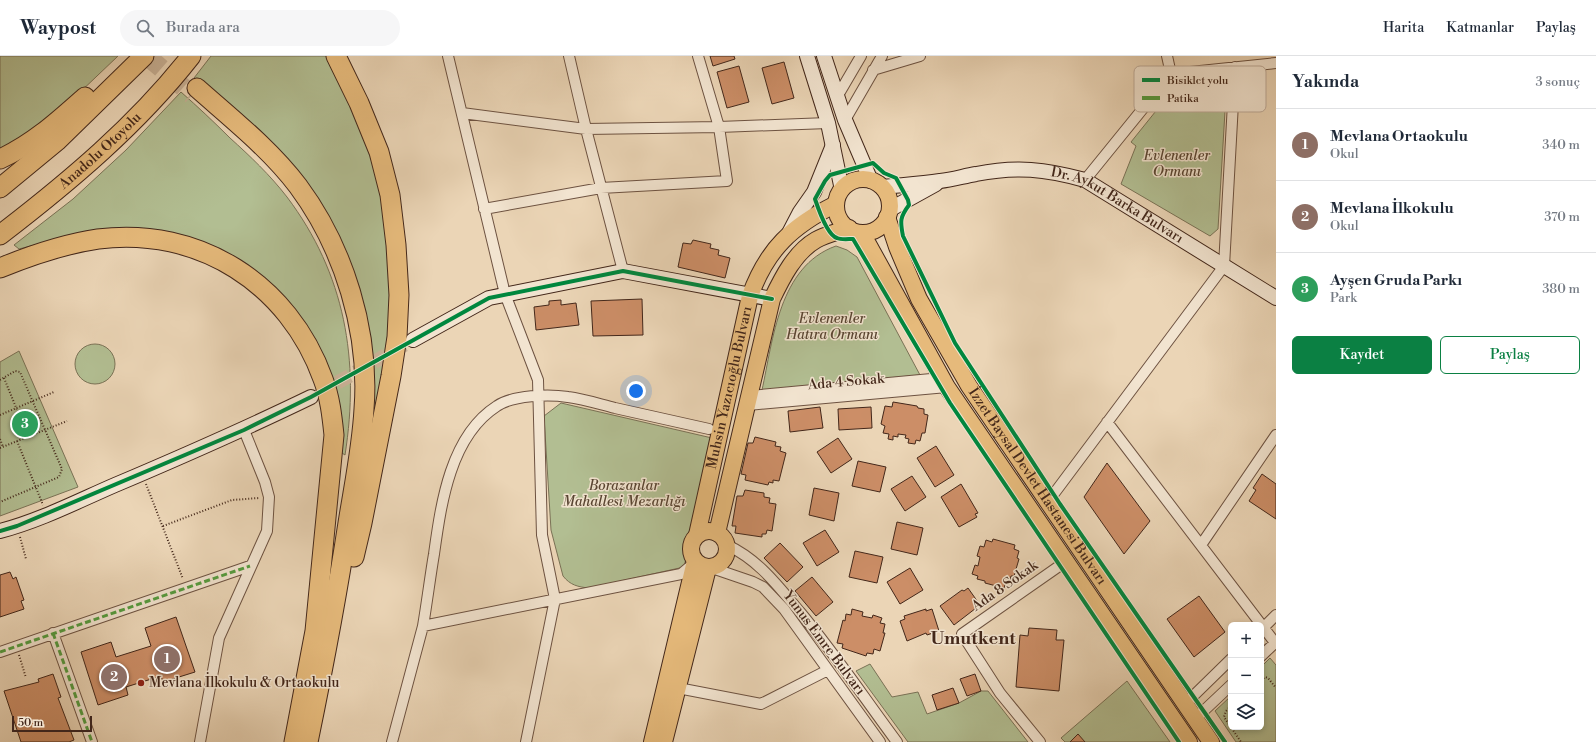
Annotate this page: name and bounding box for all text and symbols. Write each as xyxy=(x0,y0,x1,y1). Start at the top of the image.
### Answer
search box xyxy=(120,10,400,46)
text: Waypost xyxy=(20,16,96,40)
icon: search xyxy=(134,17,156,39)
text: Burada ara xyxy=(166,18,240,37)
text: Harita xyxy=(1383,19,1424,37)
text: Katmanlar xyxy=(1446,19,1514,37)
text: Paylaş xyxy=(1536,19,1576,37)
legend xyxy=(1134,66,1266,112)
text: Yakında xyxy=(1292,71,1359,93)
text: Bisiklet yolu xyxy=(1166,74,1229,88)
text: 3 sonuç xyxy=(1535,74,1580,90)
text: Patika xyxy=(1167,92,1199,106)
street label: Anadolu Otoyolu xyxy=(55,109,146,194)
text: Mevlana Ortaokulu xyxy=(1330,127,1468,146)
text: 1 xyxy=(1302,137,1308,153)
text: 340 m xyxy=(1542,137,1580,153)
text: Okul xyxy=(1330,146,1359,162)
park label: Evlenenler Ormanı xyxy=(1143,147,1211,181)
street label: Dr. Aykut Barka Bulvarı xyxy=(1049,163,1187,248)
text: Mevlana İlkokulu xyxy=(1330,199,1454,218)
text: 2 xyxy=(1301,209,1309,225)
text: 370 m xyxy=(1544,209,1580,225)
text: Okul xyxy=(1330,218,1359,234)
text: Ayşen Gruda Parkı xyxy=(1330,271,1462,290)
text: 3 xyxy=(1301,281,1309,297)
text: 380 m xyxy=(1542,281,1580,297)
text: Park xyxy=(1330,290,1357,306)
street label: Muhsin Yazıcıoğlu Bulvarı xyxy=(703,304,757,471)
park label: Evlenenler Hatıra Ormanı xyxy=(785,310,879,344)
button: Kaydet xyxy=(1292,336,1432,374)
button: Paylaş xyxy=(1440,336,1580,374)
street label: Ada 4 Sokak xyxy=(806,370,886,394)
your location xyxy=(626,381,646,401)
street label: İzzet Baysal Devlet Hastanesi Bulvarı xyxy=(964,383,1111,589)
pin: 3 xyxy=(12,409,38,439)
park label: Borazanlar Mahallesi Mezarlığı xyxy=(562,477,686,511)
street label: Ada 8 Sokak xyxy=(968,556,1042,616)
street label: Yunus Emre Bulvarı xyxy=(778,586,869,699)
map controls xyxy=(1228,622,1264,730)
button: + xyxy=(1228,622,1264,658)
district label: Umutkent xyxy=(930,627,1016,650)
pin: 1 xyxy=(154,644,180,674)
button: − xyxy=(1228,658,1264,694)
pin: 2 xyxy=(101,662,127,692)
place label: Mevlana İlkokulu & Ortaokulu xyxy=(149,672,340,692)
marker: Mevlana İlkokulu & Ortaokulu xyxy=(136,678,146,688)
button: layers xyxy=(1228,694,1264,730)
scale bar xyxy=(12,714,92,733)
text: 50 m xyxy=(18,716,43,730)

